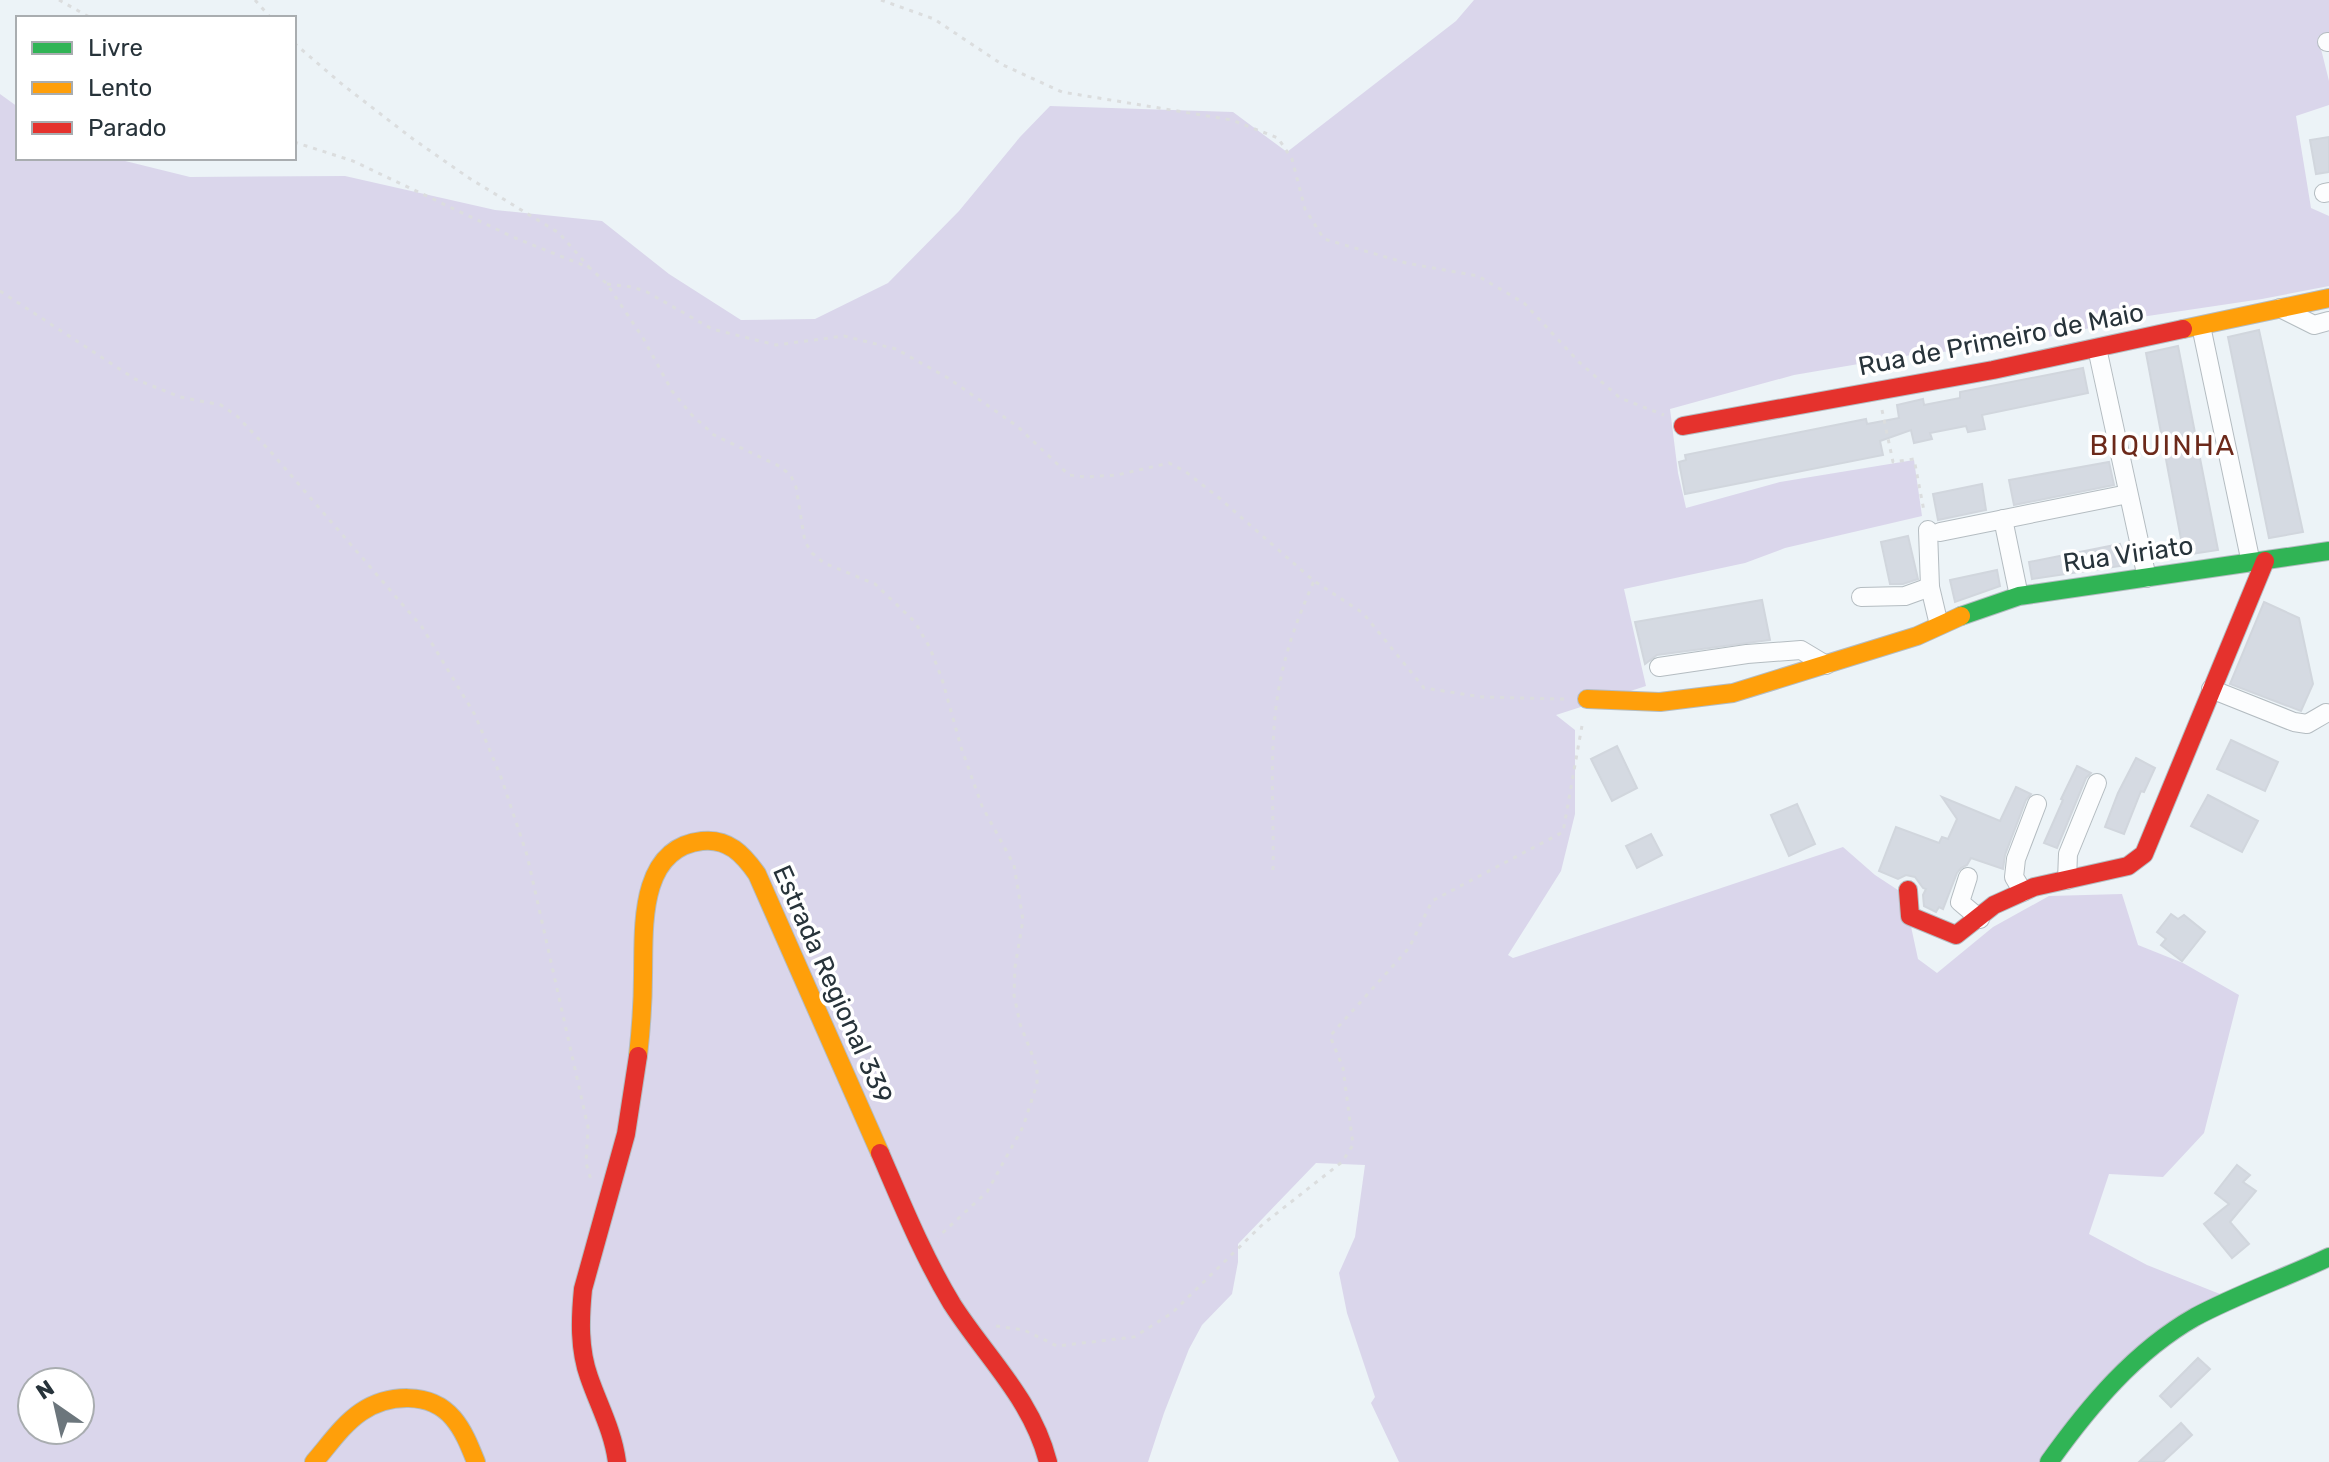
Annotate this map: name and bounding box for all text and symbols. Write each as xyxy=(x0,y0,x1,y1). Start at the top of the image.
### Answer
legend xyxy=(16,16,296,160)
text: Livre xyxy=(88,34,143,62)
text: Lento xyxy=(88,74,152,102)
text: Parado xyxy=(88,114,167,142)
street label: Rua de Primeiro de Maio xyxy=(1856,297,2146,382)
district label: BIQUINHA xyxy=(2090,429,2236,462)
street label: Rua Viriato xyxy=(2061,530,2195,579)
street label: Estrada Regional 339 xyxy=(766,861,899,1108)
north arrow xyxy=(16,1366,96,1446)
text: N xyxy=(31,1374,59,1405)

